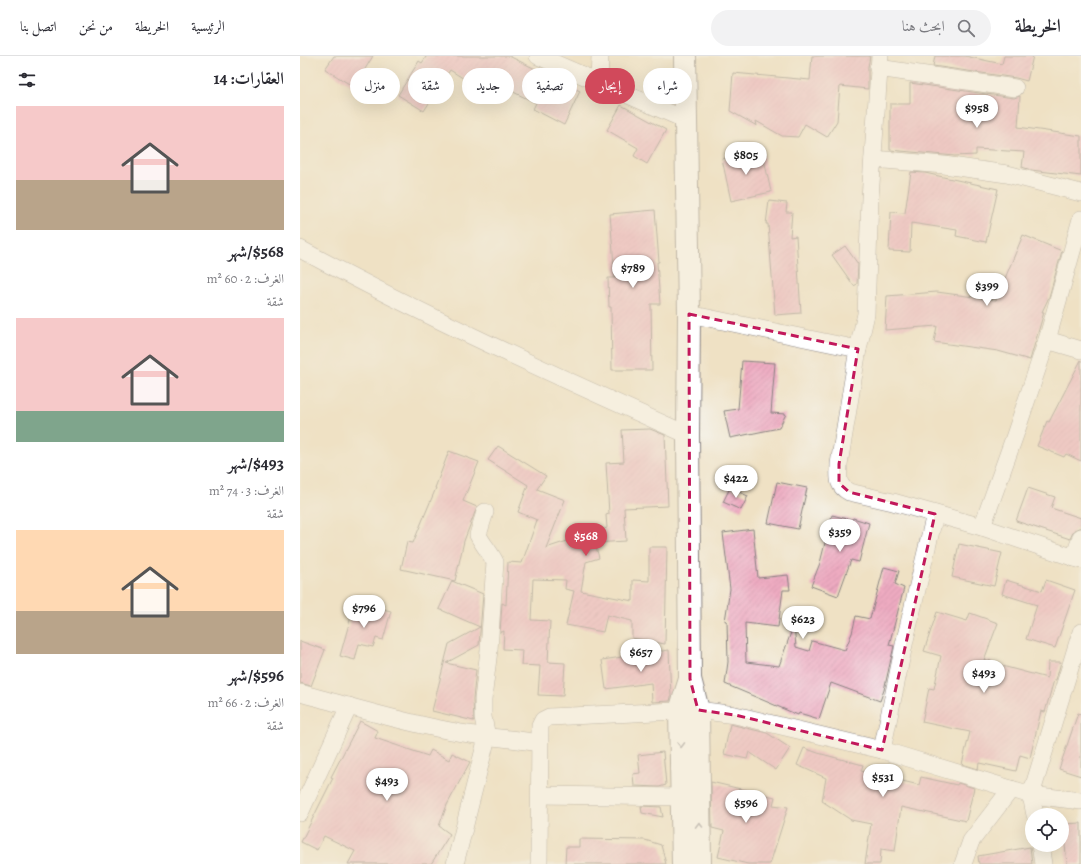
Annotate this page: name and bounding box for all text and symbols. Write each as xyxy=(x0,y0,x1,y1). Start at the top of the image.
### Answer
search box xyxy=(711,10,991,46)
text: الخريطة xyxy=(1015,13,1061,39)
text: ابحث هنا xyxy=(902,16,945,36)
text: اتصل بنا xyxy=(20,17,57,36)
text: من نحن xyxy=(79,17,113,36)
text: الخريطة xyxy=(135,17,169,36)
text: الرئيسية xyxy=(191,17,225,36)
icon: search xyxy=(955,17,977,39)
text: العقارات: 14 xyxy=(213,67,284,90)
chip: منزل xyxy=(350,68,400,104)
chip: شقة xyxy=(408,68,454,104)
chip: جديد xyxy=(462,68,514,104)
chip: تصفية xyxy=(522,68,577,104)
chip: إيجار xyxy=(585,68,635,104)
chip: شراء xyxy=(643,68,692,104)
icon: filters xyxy=(16,69,38,91)
pin: $958 xyxy=(953,95,1001,129)
text: $958 xyxy=(965,99,989,116)
icon: home xyxy=(114,132,186,204)
pin: $805 xyxy=(722,142,770,176)
text: $805 xyxy=(734,146,758,163)
text: $568/شهر xyxy=(228,240,284,263)
pin: $789 xyxy=(609,255,657,289)
text: $789 xyxy=(621,259,645,276)
text: الغرف: 2 · 60 m² xyxy=(207,270,284,287)
pin: $399 xyxy=(963,273,1011,307)
text: $399 xyxy=(975,277,999,294)
text: شقة xyxy=(267,293,284,310)
icon: home xyxy=(114,344,186,416)
text: $493/شهر xyxy=(228,452,284,475)
pin: $422 xyxy=(712,465,760,499)
text: $422 xyxy=(724,469,748,486)
text: الغرف: 3 · 74 m² xyxy=(209,482,284,499)
text: شقة xyxy=(267,505,284,522)
pin: $359 xyxy=(816,519,864,553)
pin: $568 xyxy=(562,523,610,557)
text: $359 xyxy=(828,523,852,540)
text: $568 xyxy=(574,527,598,544)
icon: home xyxy=(114,556,186,628)
pin: $796 xyxy=(340,595,388,629)
text: $796 xyxy=(352,599,376,616)
pin: $623 xyxy=(779,606,827,640)
text: $623 xyxy=(791,610,815,627)
pin: $657 xyxy=(617,639,665,673)
text: $657 xyxy=(629,643,653,660)
pin: $493 xyxy=(960,660,1008,694)
text: $596/شهر xyxy=(228,664,284,687)
text: $493 xyxy=(972,664,996,681)
text: الغرف: 2 · 66 m² xyxy=(208,694,284,711)
text: شقة xyxy=(267,717,284,734)
one-way arrow xyxy=(676,742,685,748)
pin: $531 xyxy=(859,764,907,798)
pin: $493 xyxy=(363,768,411,802)
text: $531 xyxy=(872,768,894,785)
text: $493 xyxy=(375,772,399,789)
pin: $596 xyxy=(722,790,770,824)
text: $596 xyxy=(734,794,758,811)
map controls xyxy=(1025,808,1069,852)
button: locate xyxy=(1025,808,1069,852)
one-way arrow xyxy=(695,822,703,828)

